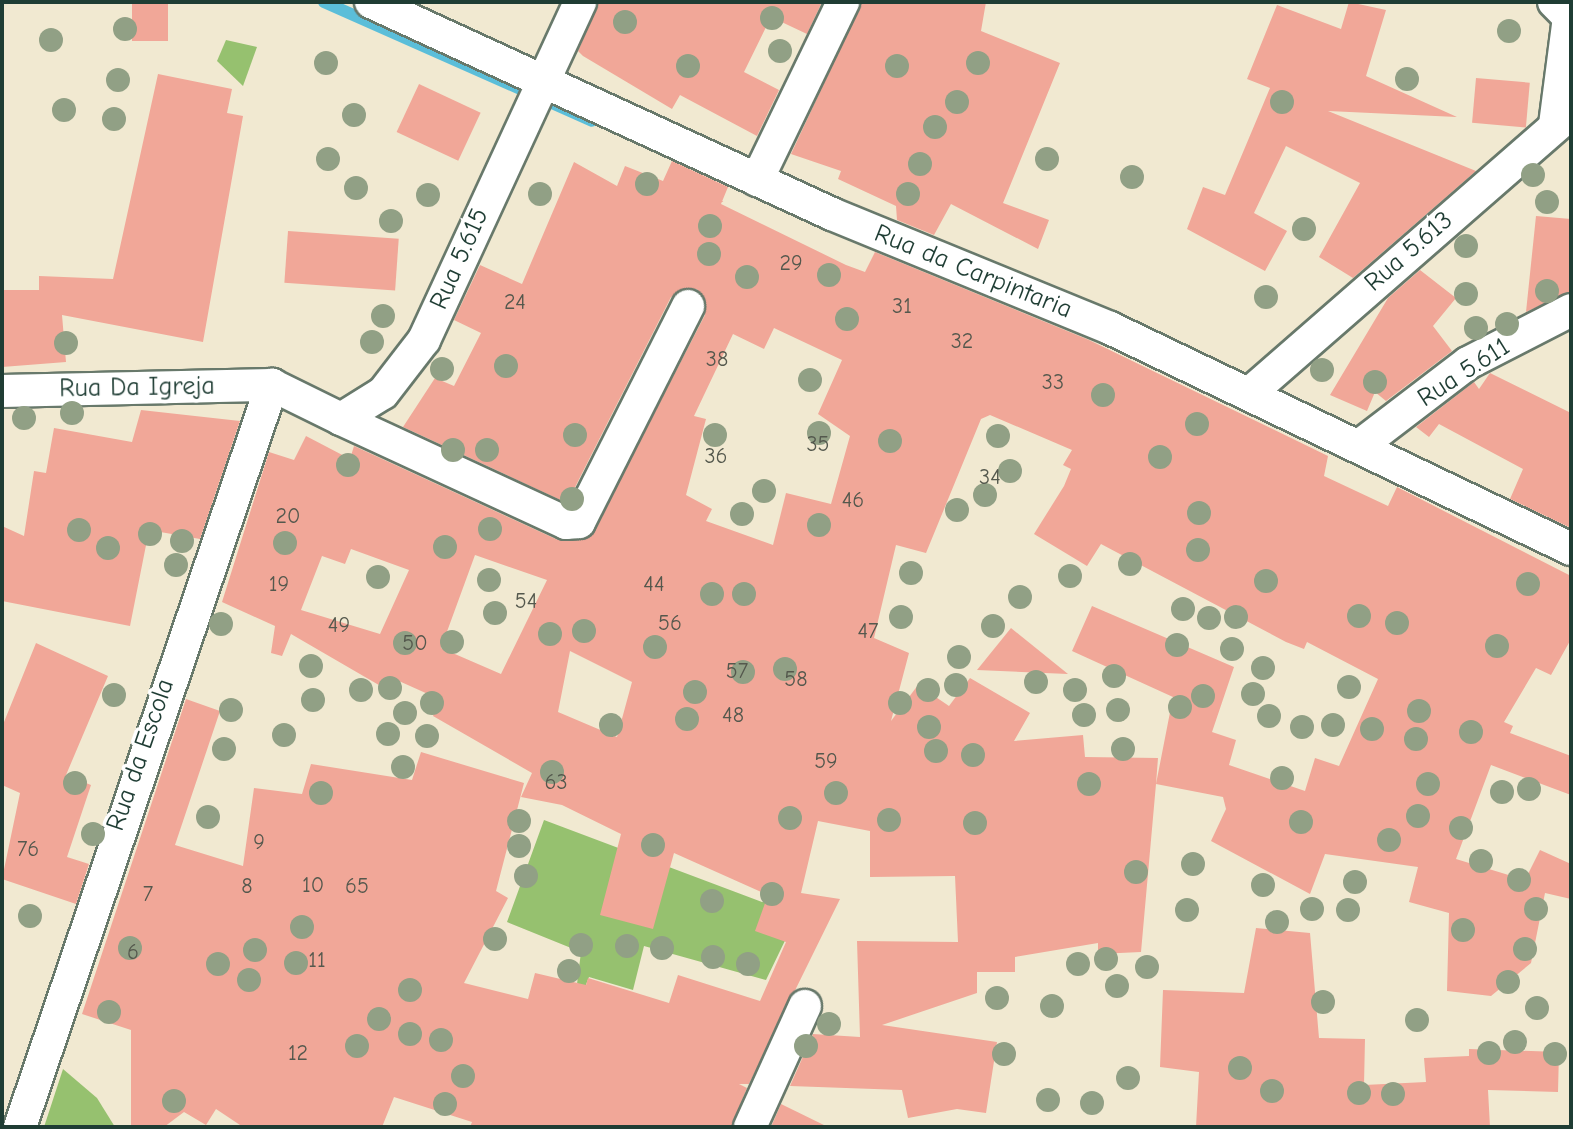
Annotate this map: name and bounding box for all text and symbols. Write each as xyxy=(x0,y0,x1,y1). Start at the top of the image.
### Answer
street label: Rua 5.615 xyxy=(424,204,496,314)
street label: Rua 5.613 xyxy=(1359,205,1459,299)
street label: Rua da Carpintaria xyxy=(870,218,1076,326)
house number: 29 xyxy=(779,251,803,277)
house number: 24 xyxy=(504,290,526,316)
house number: 31 xyxy=(892,294,912,320)
house number: 32 xyxy=(951,329,973,355)
street label: Rua 5.611 xyxy=(1412,332,1516,414)
house number: 38 xyxy=(706,347,728,373)
house number: 33 xyxy=(1042,370,1064,396)
street label: Rua Da Igreja xyxy=(59,371,215,405)
house number: 35 xyxy=(806,432,830,458)
house number: 36 xyxy=(704,444,728,470)
house number: 34 xyxy=(979,465,1001,491)
house number: 46 xyxy=(842,488,864,514)
house number: 20 xyxy=(276,504,300,530)
house number: 19 xyxy=(269,572,289,598)
house number: 44 xyxy=(643,572,665,598)
house number: 54 xyxy=(515,589,537,615)
house number: 56 xyxy=(658,611,682,637)
house number: 49 xyxy=(328,613,350,639)
house number: 47 xyxy=(857,619,879,645)
house number: 50 xyxy=(402,631,428,657)
house number: 57 xyxy=(726,659,748,685)
house number: 58 xyxy=(784,667,808,693)
street label: Rua da Escola xyxy=(100,675,182,835)
house number: 48 xyxy=(722,703,744,729)
house number: 59 xyxy=(814,749,838,775)
house number: 63 xyxy=(544,770,568,796)
house number: 9 xyxy=(253,830,265,856)
house number: 76 xyxy=(17,837,39,863)
house number: 10 xyxy=(302,873,324,899)
house number: 8 xyxy=(241,874,253,900)
house number: 65 xyxy=(345,874,369,900)
house number: 7 xyxy=(143,882,153,908)
house number: 6 xyxy=(127,940,139,966)
house number: 11 xyxy=(308,948,326,974)
house number: 12 xyxy=(288,1041,308,1067)

